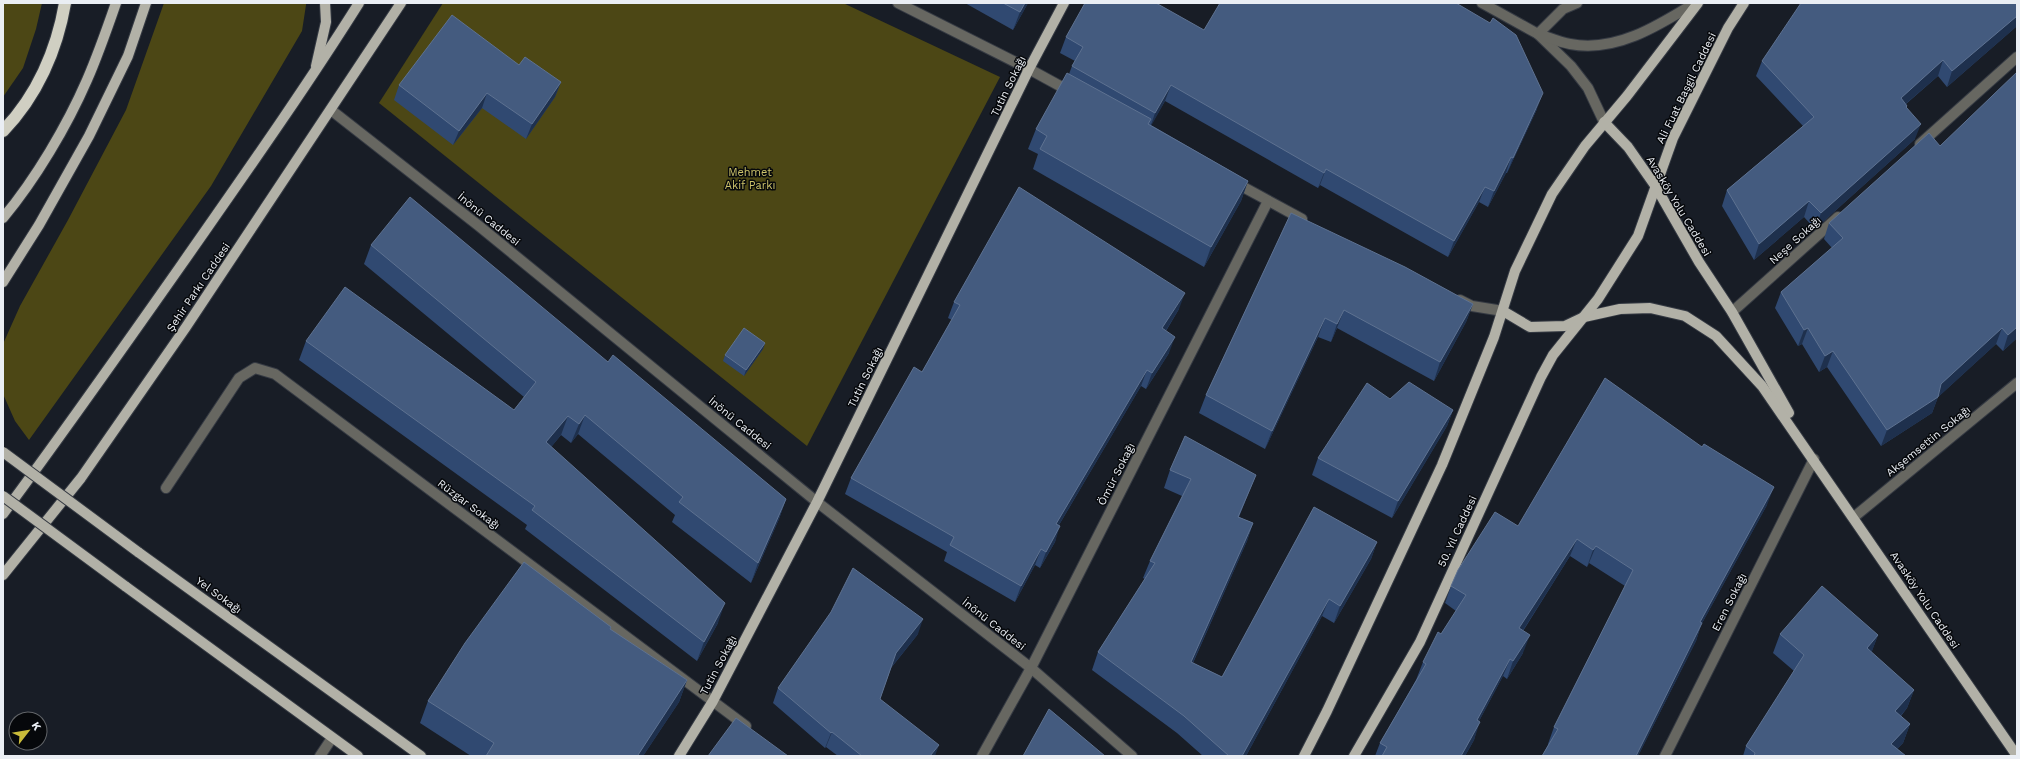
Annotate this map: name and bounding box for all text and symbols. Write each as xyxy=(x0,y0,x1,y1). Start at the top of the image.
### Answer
street label: Ali Fuat Başgil Caddesi xyxy=(1654,30,1719,146)
street label: Tutin Sokağı xyxy=(988,54,1029,119)
street label: Avasköy Yolu Caddesi xyxy=(1644,154,1714,259)
park label: Mehmet Akif Parkı xyxy=(725,166,775,192)
street label: İnönü Caddesi xyxy=(455,189,523,249)
street label: Neşe Sokağı xyxy=(1767,214,1824,267)
street label: Şehir Parkı Caddesi xyxy=(164,240,233,334)
street label: Tutin Sokağı xyxy=(845,345,886,410)
street label: İnönü Caddesi xyxy=(706,393,774,453)
street label: Akşemsettin Sokağı xyxy=(1884,403,1973,479)
street label: Ömür Sokağı xyxy=(1094,440,1138,508)
street label: Rüzgar Sokağı xyxy=(435,477,502,532)
street label: 50. Yıl Caddesi xyxy=(1435,493,1480,569)
street label: Avasköy Yolu Caddesi xyxy=(1887,549,1962,651)
street label: Eren Sokağı xyxy=(1709,571,1750,633)
street label: Yel Sokağı xyxy=(193,574,244,616)
street label: İnönü Caddesi xyxy=(960,595,1029,653)
street label: Tutin Sokağı xyxy=(697,633,740,697)
north arrow xyxy=(8,711,48,751)
text: K xyxy=(29,719,44,733)

